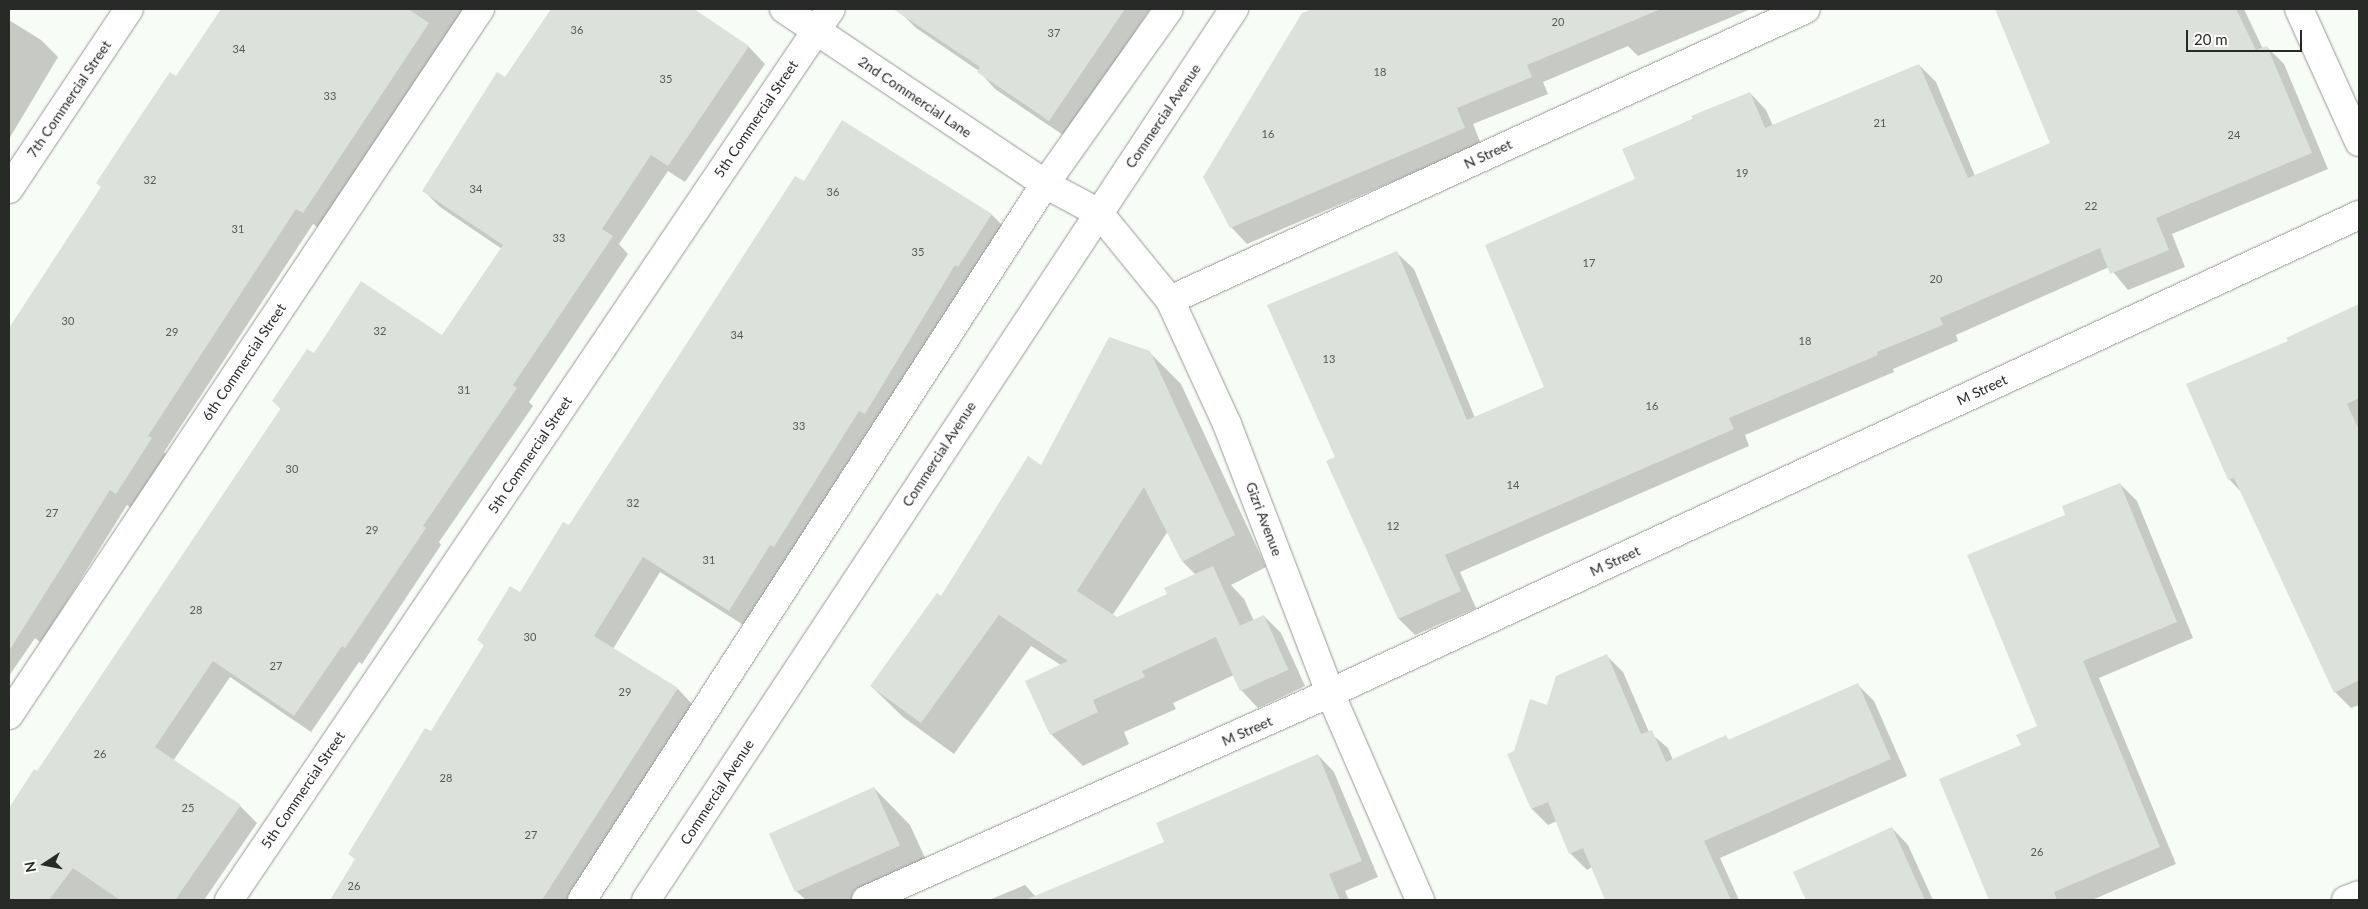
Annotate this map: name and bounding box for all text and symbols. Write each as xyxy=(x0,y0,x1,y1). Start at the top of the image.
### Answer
house number: 20 xyxy=(1552,15,1564,29)
scale bar xyxy=(2188,20,2304,52)
house number: 36 xyxy=(571,23,583,37)
house number: 37 xyxy=(1048,26,1060,40)
text: 20 m xyxy=(2194,30,2228,48)
street label: 7th Commercial Street xyxy=(24,37,114,161)
house number: 34 xyxy=(233,42,245,56)
street label: 2nd Commercial Lane xyxy=(855,53,975,141)
street label: 5th Commercial Street xyxy=(711,57,801,181)
street label: Commercial Avenue xyxy=(1122,60,1204,172)
house number: 18 xyxy=(1374,65,1386,79)
house number: 35 xyxy=(660,72,672,86)
house number: 33 xyxy=(324,89,336,103)
house number: 21 xyxy=(1874,116,1886,130)
house number: 16 xyxy=(1262,127,1274,141)
house number: 24 xyxy=(2228,128,2240,142)
street label: N Street xyxy=(1461,136,1515,172)
house number: 19 xyxy=(1736,166,1748,180)
house number: 32 xyxy=(144,173,156,187)
house number: 34 xyxy=(470,182,482,196)
house number: 36 xyxy=(827,185,839,199)
house number: 22 xyxy=(2085,199,2097,213)
house number: 31 xyxy=(232,222,244,236)
house number: 33 xyxy=(553,231,565,245)
house number: 35 xyxy=(912,245,924,259)
house number: 17 xyxy=(1583,256,1595,270)
house number: 20 xyxy=(1930,272,1942,286)
street label: 6th Commercial Street xyxy=(199,300,289,424)
house number: 30 xyxy=(62,314,74,328)
house number: 32 xyxy=(374,324,386,338)
house number: 29 xyxy=(166,325,178,339)
house number: 34 xyxy=(731,328,743,342)
house number: 18 xyxy=(1799,334,1811,348)
house number: 13 xyxy=(1323,352,1335,366)
street label: M Street xyxy=(1954,371,2010,409)
house number: 31 xyxy=(458,383,470,397)
street label: 5th Commercial Street xyxy=(485,393,575,517)
street label: Commercial Avenue xyxy=(899,398,979,510)
house number: 16 xyxy=(1646,399,1658,413)
house number: 33 xyxy=(793,419,805,433)
house number: 30 xyxy=(286,462,298,476)
house number: 14 xyxy=(1507,478,1519,492)
street label: Gizri Avenue xyxy=(1242,479,1286,559)
house number: 32 xyxy=(627,496,639,510)
house number: 27 xyxy=(46,506,58,520)
house number: 12 xyxy=(1387,519,1399,533)
house number: 29 xyxy=(366,523,378,537)
street label: M Street xyxy=(1587,542,1643,580)
house number: 31 xyxy=(703,553,715,567)
house number: 28 xyxy=(190,603,202,617)
house number: 30 xyxy=(524,630,536,644)
house number: 27 xyxy=(270,659,282,673)
house number: 29 xyxy=(619,685,631,699)
street label: M Street xyxy=(1219,712,1275,750)
street label: 5th Commercial Street xyxy=(258,728,348,852)
street label: Commercial Avenue xyxy=(677,736,757,848)
house number: 26 xyxy=(94,747,106,761)
house number: 28 xyxy=(440,771,452,785)
house number: 25 xyxy=(182,801,194,815)
house number: 27 xyxy=(525,828,537,842)
north arrow xyxy=(20,839,70,889)
house number: 26 xyxy=(2031,845,2043,859)
text: N xyxy=(20,860,39,874)
house number: 26 xyxy=(348,879,360,893)

